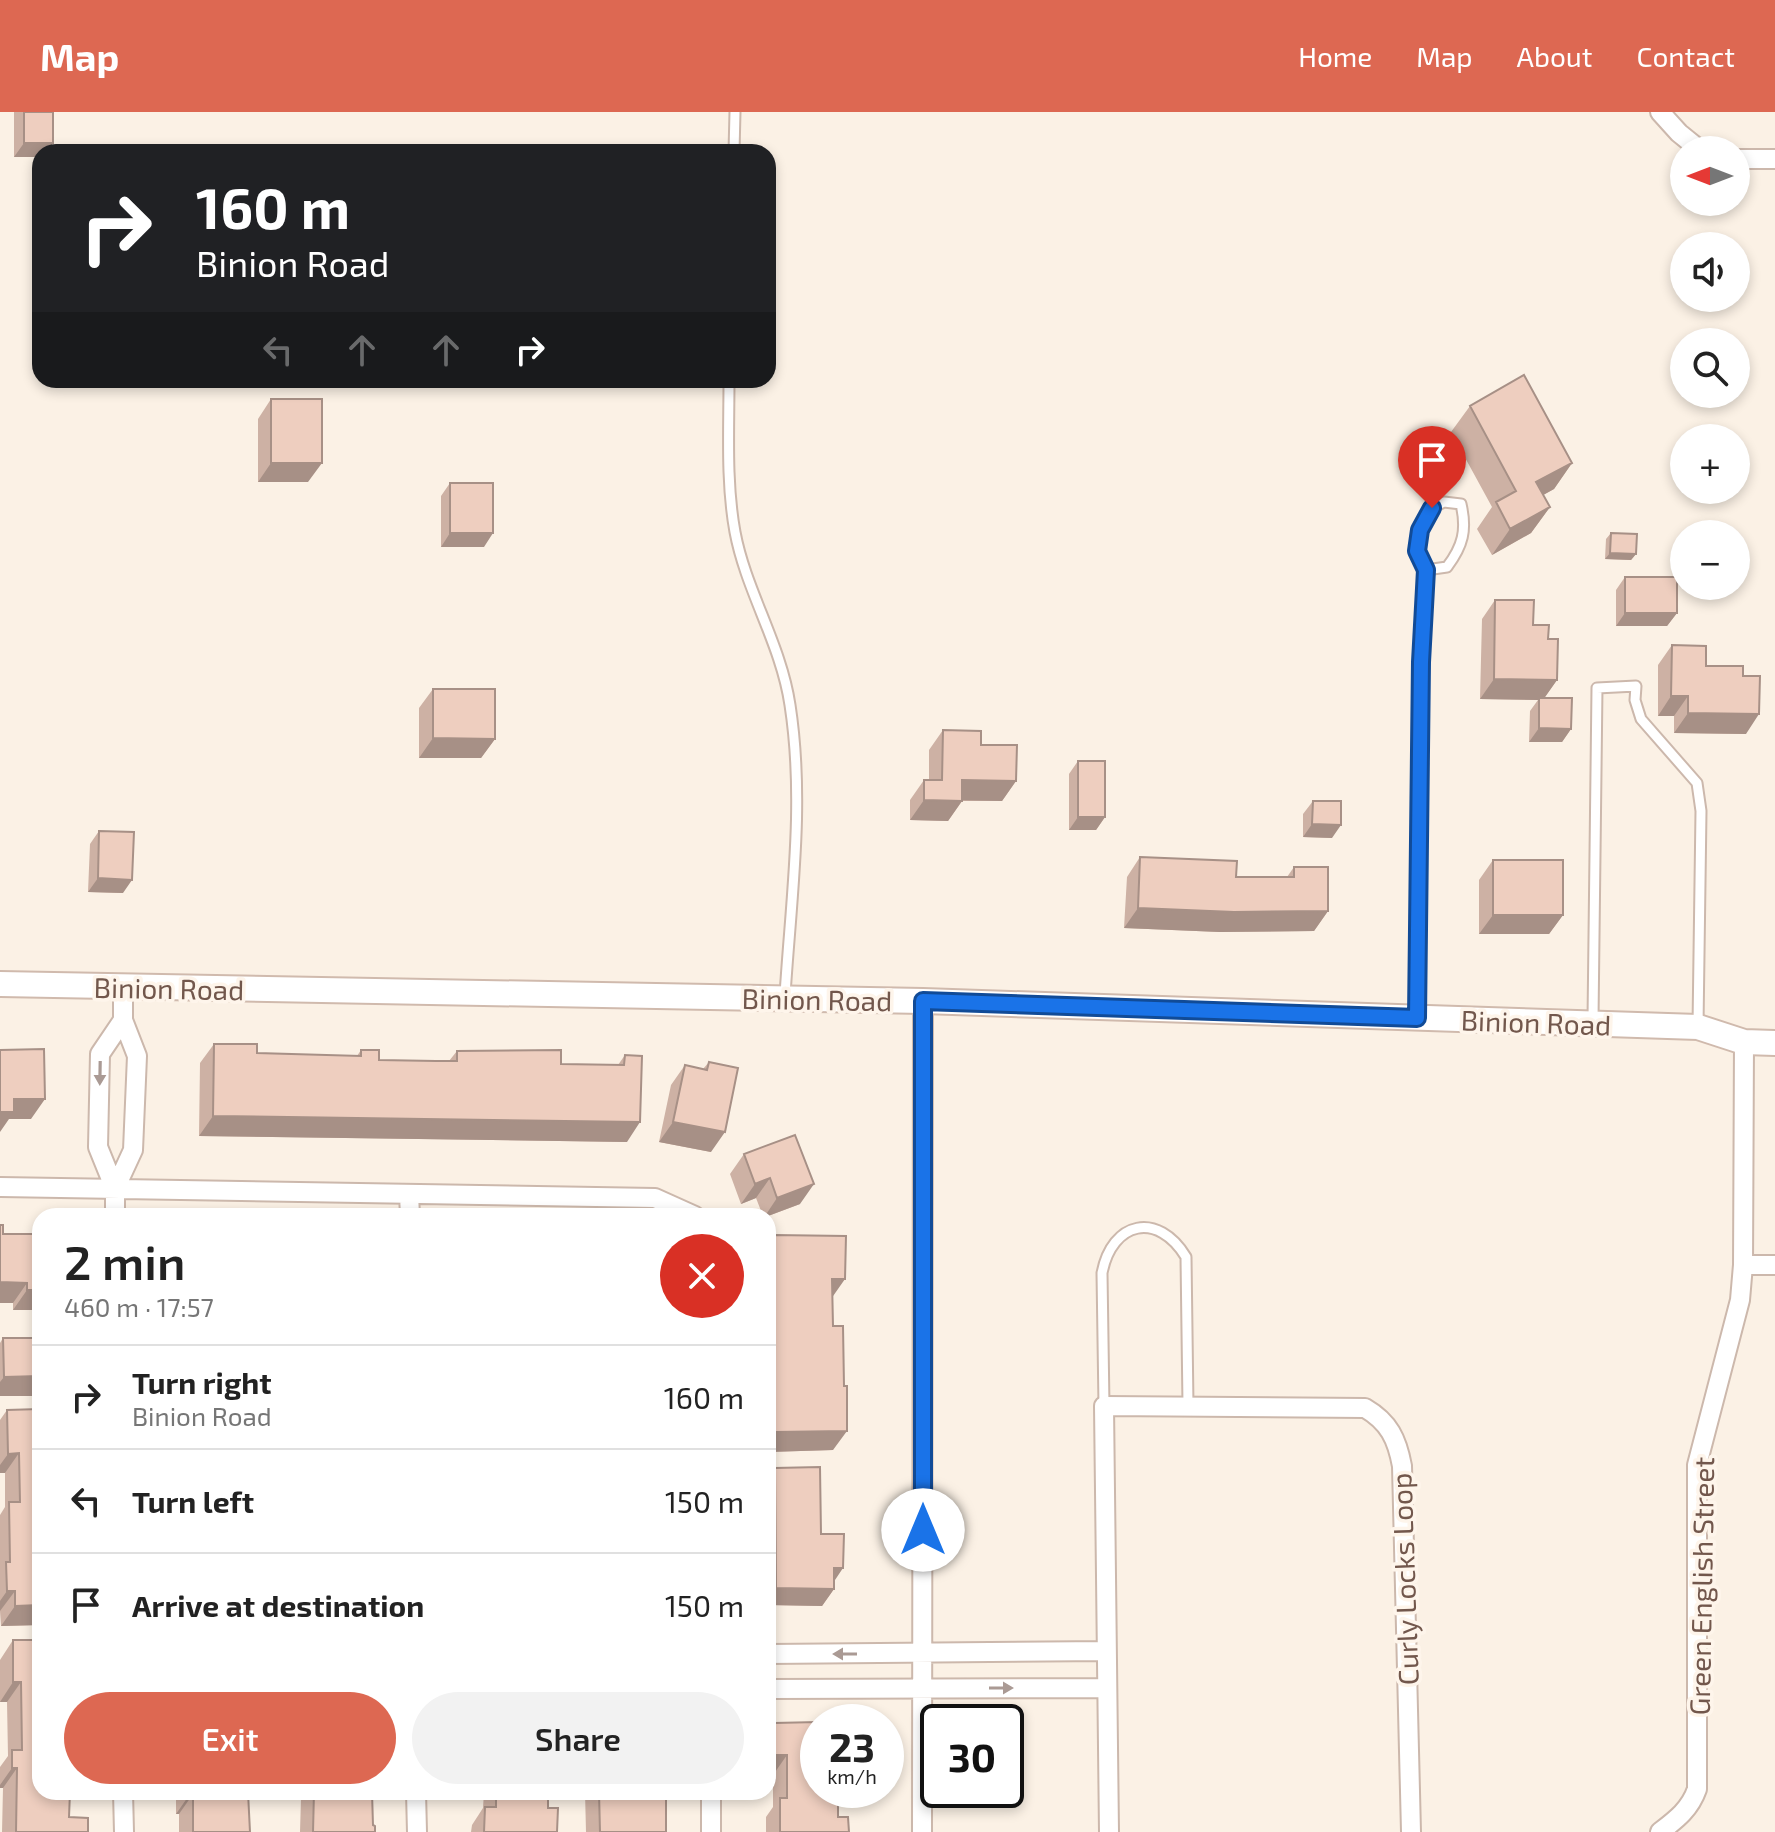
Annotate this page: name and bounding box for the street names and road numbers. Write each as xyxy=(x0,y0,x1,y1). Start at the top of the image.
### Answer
street label: Binion Road xyxy=(94,970,244,1006)
street label: Binion Road xyxy=(742,981,892,1017)
street label: Binion Road xyxy=(1460,1002,1612,1042)
street label: Green English Street xyxy=(1682,1457,1720,1715)
street label: Curly Locks Loop xyxy=(1383,1472,1425,1686)

